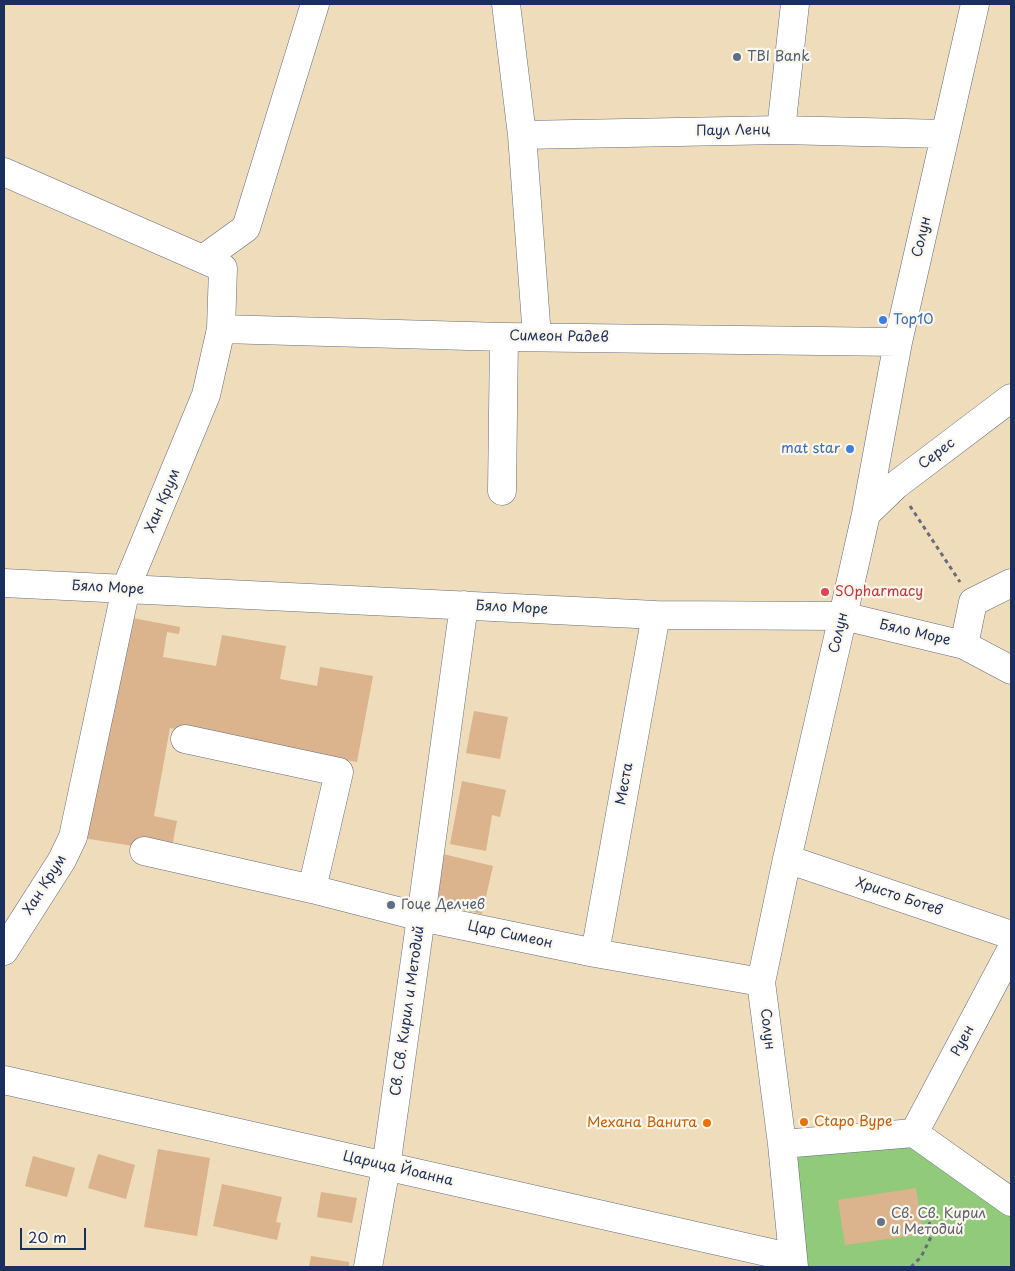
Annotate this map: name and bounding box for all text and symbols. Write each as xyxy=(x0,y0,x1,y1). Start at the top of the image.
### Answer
place label: TBI Bank xyxy=(747,49,810,65)
marker: TBI Bank xyxy=(731,51,743,63)
street label: Паул Ленц xyxy=(696,122,770,140)
street label: Солун xyxy=(909,215,935,259)
place label: Top10 xyxy=(893,312,933,328)
marker: Top10 xyxy=(877,314,889,326)
street label: Симеон Радев xyxy=(509,328,609,346)
street label: Серес xyxy=(915,435,959,473)
place label: mat star xyxy=(781,441,840,457)
marker: mat star xyxy=(844,443,856,455)
street label: Хан Крум xyxy=(142,466,184,536)
street label: Бяло Море xyxy=(71,578,145,598)
place label: SOpharmacy xyxy=(835,584,923,600)
marker: SOpharmacy xyxy=(819,586,831,598)
street label: Бяло Море xyxy=(475,598,549,618)
street label: Солун xyxy=(826,611,852,655)
street label: Бяло Море xyxy=(878,617,952,649)
street label: Места xyxy=(613,762,637,806)
street label: Хан Крум xyxy=(20,852,70,918)
street label: Христо Ботев xyxy=(853,874,945,920)
place label: Гоце Делчев xyxy=(401,897,485,913)
marker: Гоце Делчев xyxy=(385,899,397,911)
street label: Цар Симеон xyxy=(466,918,554,952)
street label: Св. Св. Кирил и Методий xyxy=(388,925,428,1097)
street label: Солун xyxy=(756,1007,778,1051)
street label: Руен xyxy=(948,1023,978,1059)
place label: Ctapo Bype xyxy=(814,1114,892,1130)
place label: Механа Ванита xyxy=(587,1115,697,1131)
marker: Ctapo Bype xyxy=(798,1116,810,1128)
marker: Механа Ванита xyxy=(701,1117,713,1129)
street label: Царица Йоанна xyxy=(341,1148,455,1190)
place label: Св. Св. Кирил и Методий xyxy=(891,1206,986,1238)
marker: Св. Св. Кирил и Методий xyxy=(875,1216,887,1228)
scale bar xyxy=(22,1218,89,1250)
text: 20 m xyxy=(28,1225,67,1248)

